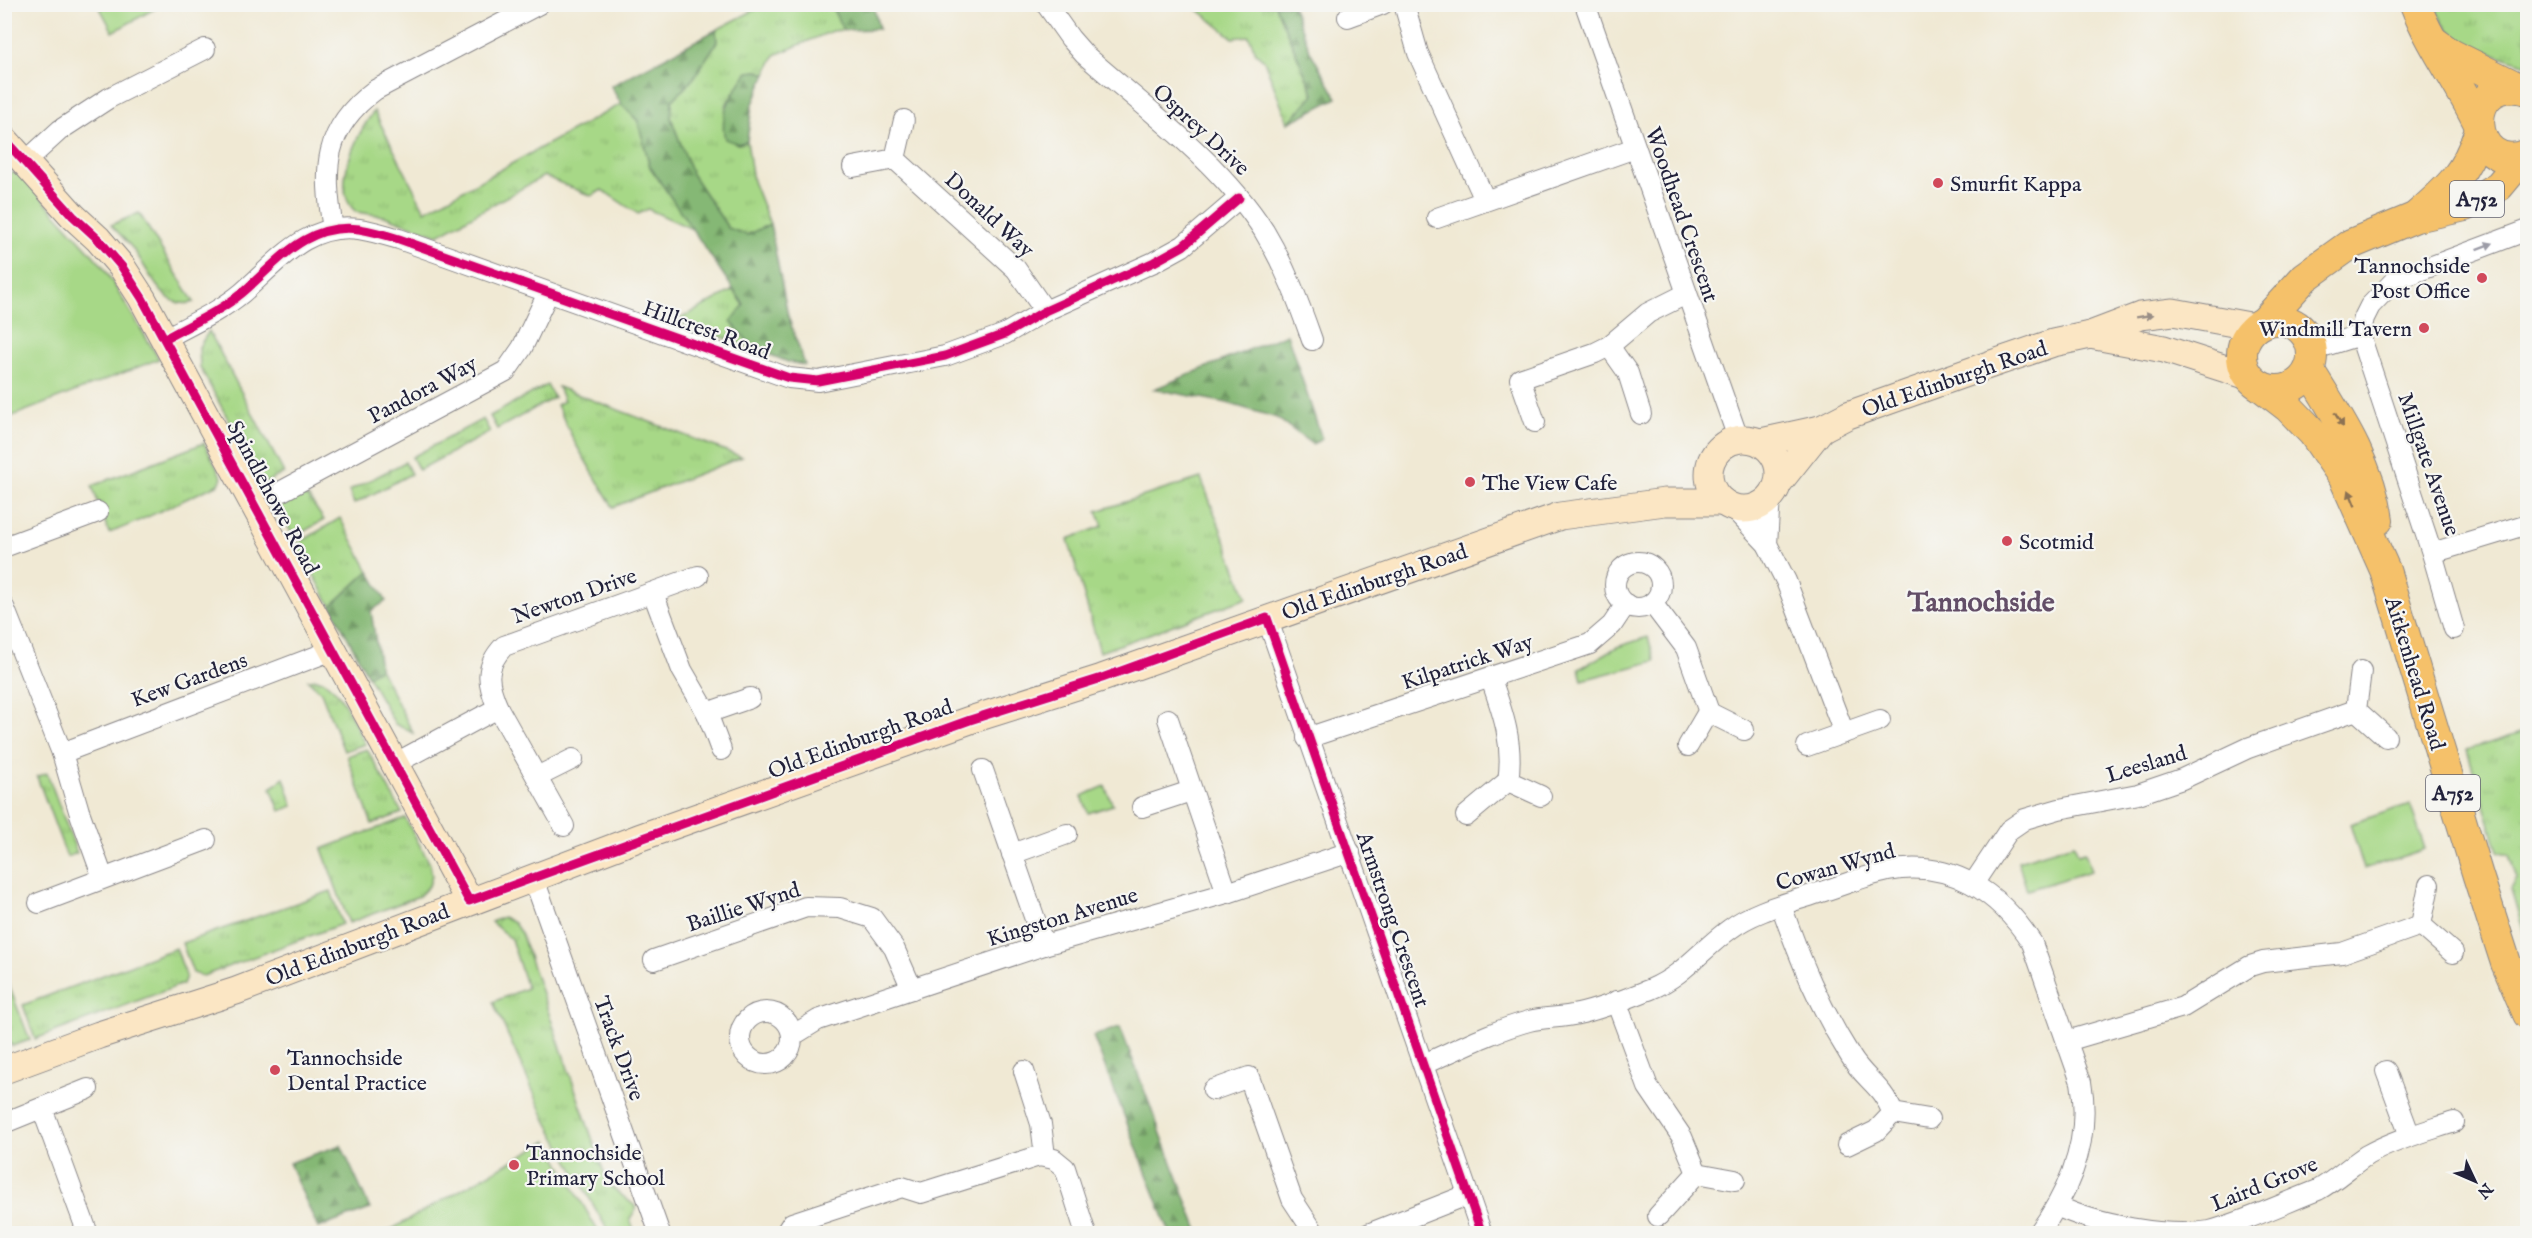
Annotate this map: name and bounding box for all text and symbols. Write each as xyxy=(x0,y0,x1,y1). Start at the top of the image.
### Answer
street label: Osprey Drive xyxy=(1146,78,1255,183)
street label: Woodhead Crescent xyxy=(1638,123,1724,306)
street label: Donald Way xyxy=(938,167,1040,264)
place label: Smurfit Kappa xyxy=(1950,171,2082,199)
marker: Smurfit Kappa xyxy=(1931,176,1945,190)
road number: A752 xyxy=(2450,181,2504,217)
one-way arrow xyxy=(2476,240,2494,250)
place label: Tannochside Post Office xyxy=(2354,253,2470,306)
marker: Tannochside Post Office xyxy=(2475,271,2489,285)
street label: Hillcrest Road xyxy=(638,295,774,367)
one-way arrow xyxy=(2136,311,2155,320)
place label: Windmill Tavern xyxy=(2259,316,2412,344)
marker: Windmill Tavern xyxy=(2417,321,2431,335)
street label: Old Edinburgh Road xyxy=(1858,335,2051,425)
street label: Pandora Way xyxy=(364,350,482,431)
street label: Millgate Avenue xyxy=(2390,389,2466,540)
one-way arrow xyxy=(2334,412,2345,428)
street label: Spindlehowe Road xyxy=(220,416,325,580)
place label: The View Cafe xyxy=(1482,470,1617,498)
marker: The View Cafe xyxy=(1463,475,1477,489)
one-way arrow xyxy=(2347,489,2356,507)
place label: Scotmid xyxy=(2019,529,2094,557)
marker: Scotmid xyxy=(2000,534,2014,548)
street label: Old Edinburgh Road xyxy=(1278,538,1471,628)
street label: Newton Drive xyxy=(509,562,641,631)
district label: Tannochside xyxy=(1906,586,2055,621)
street label: Aitkenhead Road xyxy=(2377,592,2451,754)
street label: Kilpatrick Way xyxy=(1398,628,1537,697)
street label: Kew Gardens xyxy=(128,647,252,715)
street label: Old Edinburgh Road xyxy=(764,693,957,786)
street label: Leesland xyxy=(2103,739,2190,790)
road number: A752 xyxy=(2426,775,2480,811)
street label: Armstrong Crescent xyxy=(1349,827,1435,1012)
street label: Cowan Wynd xyxy=(1773,837,1899,898)
street label: Baillie Wynd xyxy=(683,876,804,939)
street label: Kingston Avenue xyxy=(984,882,1141,954)
street label: Old Edinburgh Road xyxy=(262,898,454,994)
street label: Track Drive xyxy=(586,993,650,1105)
place label: Tannochside Dental Practice xyxy=(287,1045,427,1098)
marker: Tannochside Dental Practice xyxy=(268,1063,282,1077)
place label: Tannochside Primary School xyxy=(526,1140,665,1193)
street label: Laird Grove xyxy=(2207,1151,2322,1219)
north arrow xyxy=(2445,1151,2505,1211)
marker: Tannochside Primary School xyxy=(507,1158,521,1172)
text: N xyxy=(2472,1177,2497,1202)

